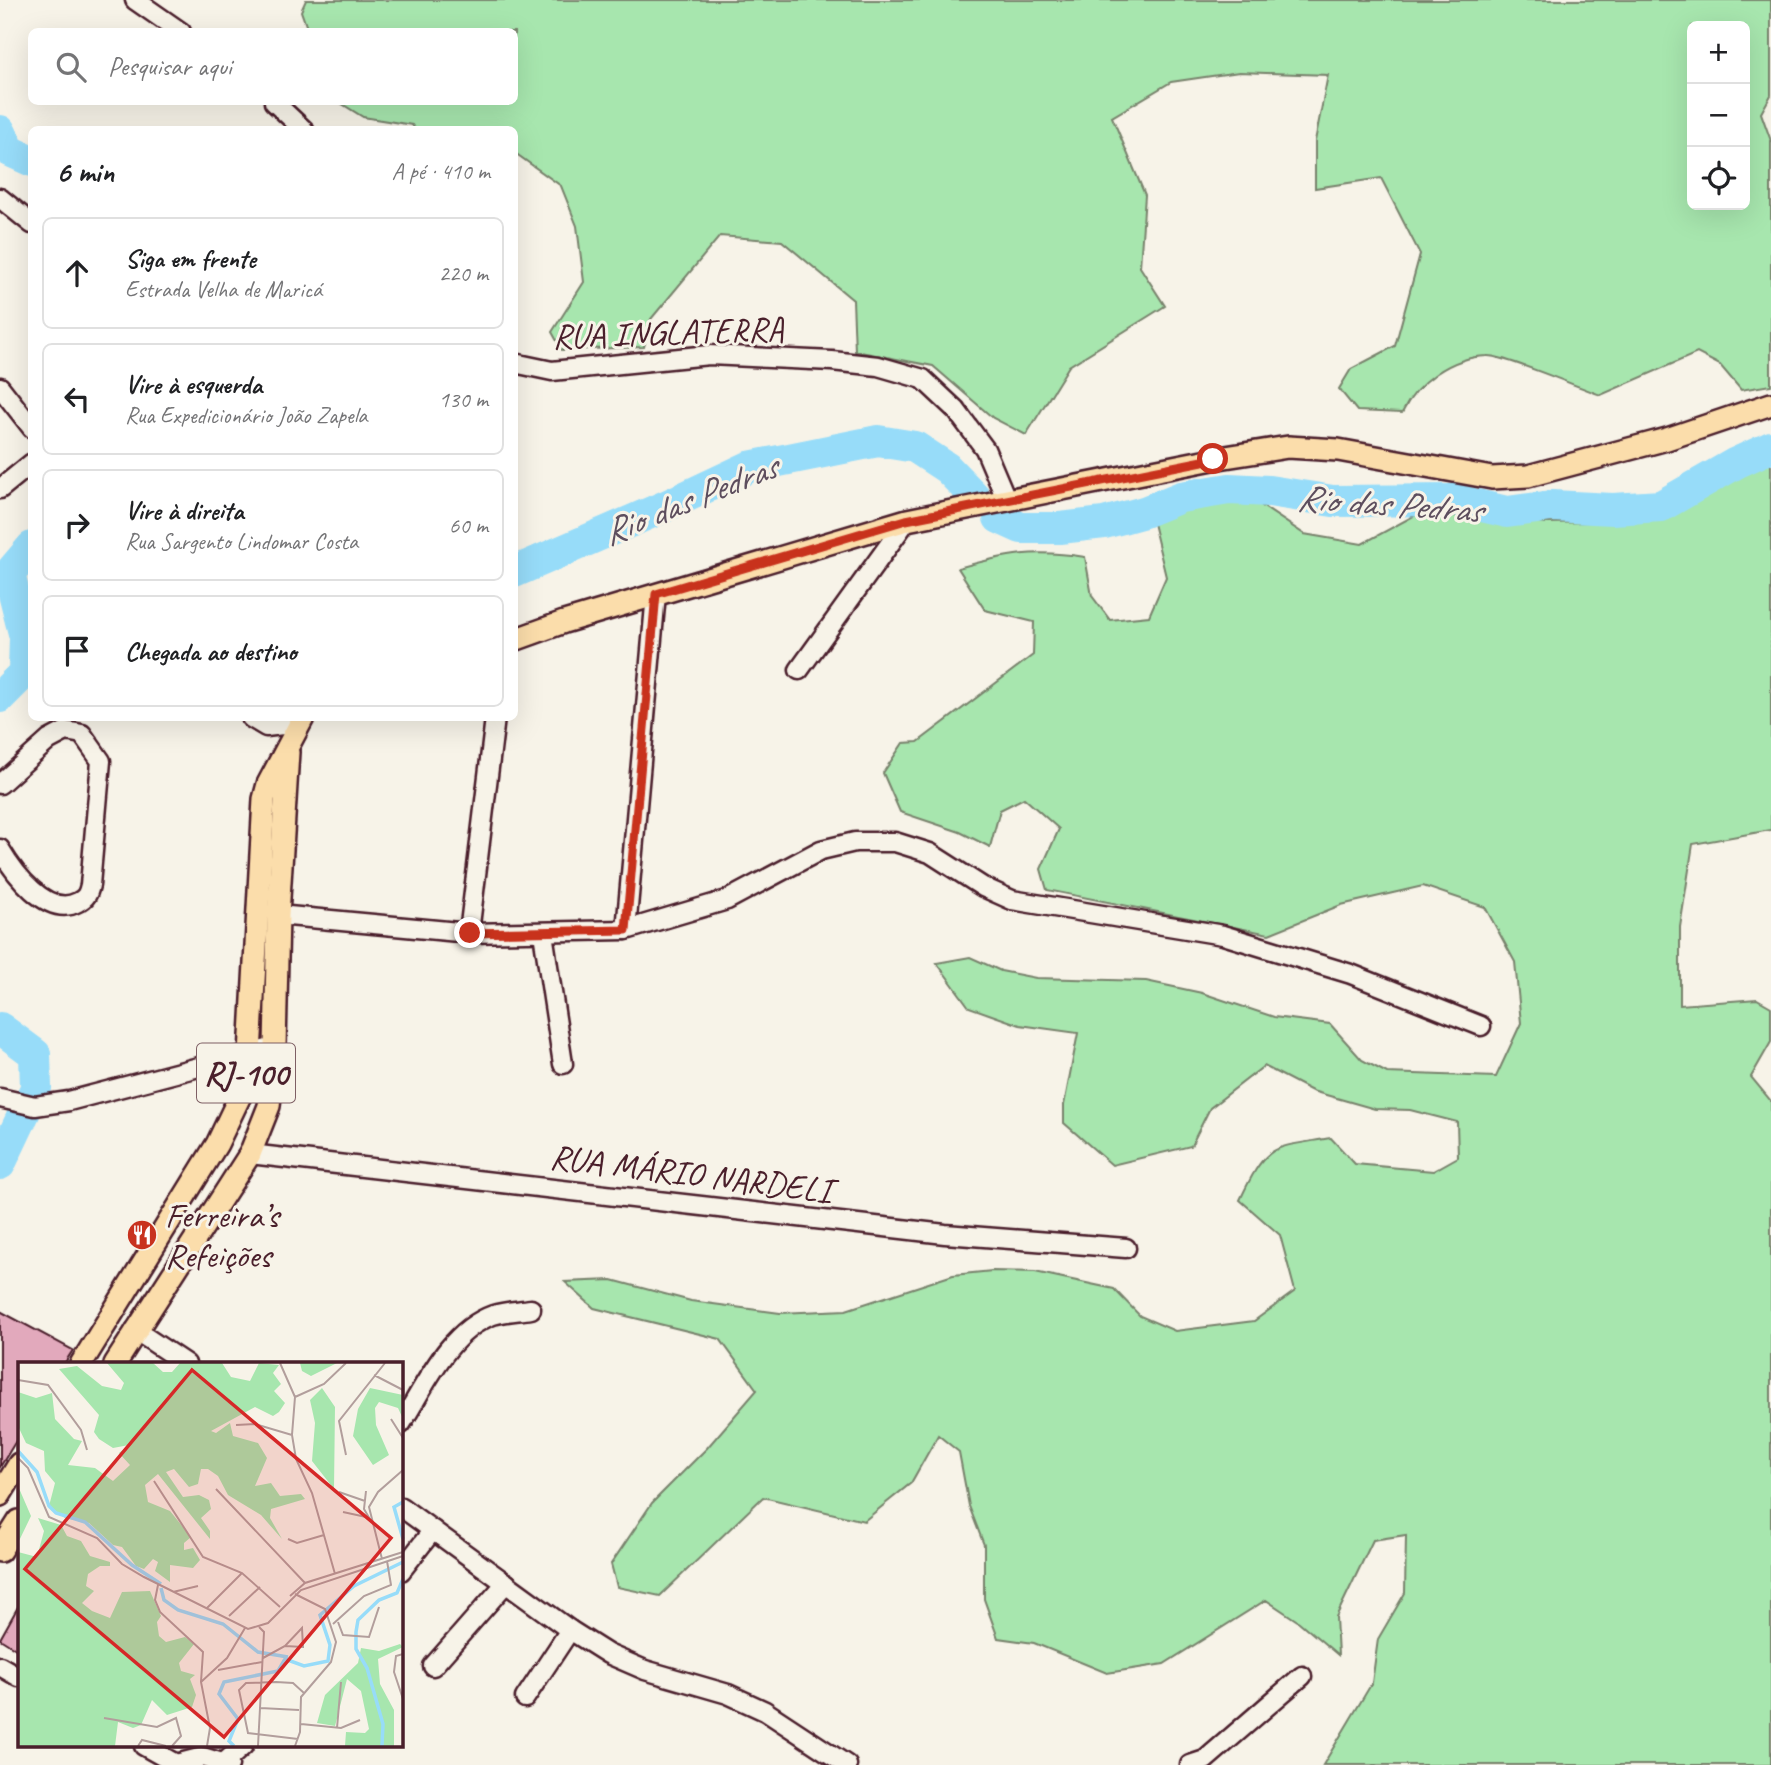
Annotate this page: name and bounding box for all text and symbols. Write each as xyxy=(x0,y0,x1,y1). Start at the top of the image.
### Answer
map controls xyxy=(1687,21,1750,210)
button: + xyxy=(1687,21,1750,84)
search box xyxy=(28,28,518,105)
icon: search xyxy=(52,48,90,86)
text: Pesquisar aqui xyxy=(108,50,232,83)
button: − xyxy=(1687,84,1750,147)
button: locate xyxy=(1687,147,1750,210)
text: 6 min xyxy=(56,153,114,191)
text: A pé · 410 m xyxy=(392,157,490,186)
text: Siga em frente xyxy=(125,242,256,275)
icon: ahead xyxy=(58,254,96,292)
text: 220 m xyxy=(439,259,488,288)
text: Estrada Velha de Maricá xyxy=(125,275,322,304)
street label: RUA INGLATERRA xyxy=(552,306,786,359)
text: Vire à esquerda xyxy=(125,368,262,401)
icon: left xyxy=(58,380,96,418)
text: 130 m xyxy=(439,385,488,414)
text: Rua Expedicionário João Zapela xyxy=(125,401,367,430)
water label: Rio das Pedras xyxy=(595,441,789,556)
route start xyxy=(1197,443,1228,474)
water label: Rio das Pedras xyxy=(1296,474,1489,534)
text: Vire à direita xyxy=(125,494,244,527)
icon: right xyxy=(58,506,96,544)
text: 60 m xyxy=(449,511,488,540)
text: Rua Sargento Lindomar Costa xyxy=(125,527,358,556)
icon: arrive xyxy=(58,632,96,670)
text: Chegada ao destino xyxy=(125,635,297,668)
route end xyxy=(454,917,485,948)
road number: RJ-100 xyxy=(197,1044,295,1102)
street label: RUA MÁRIO NARDELI xyxy=(548,1134,841,1214)
place label: Ferreira’s Refeições xyxy=(165,1193,282,1278)
restaurant icon: Ferreira’s Refeições xyxy=(125,1218,159,1252)
inset map xyxy=(18,1362,402,1748)

